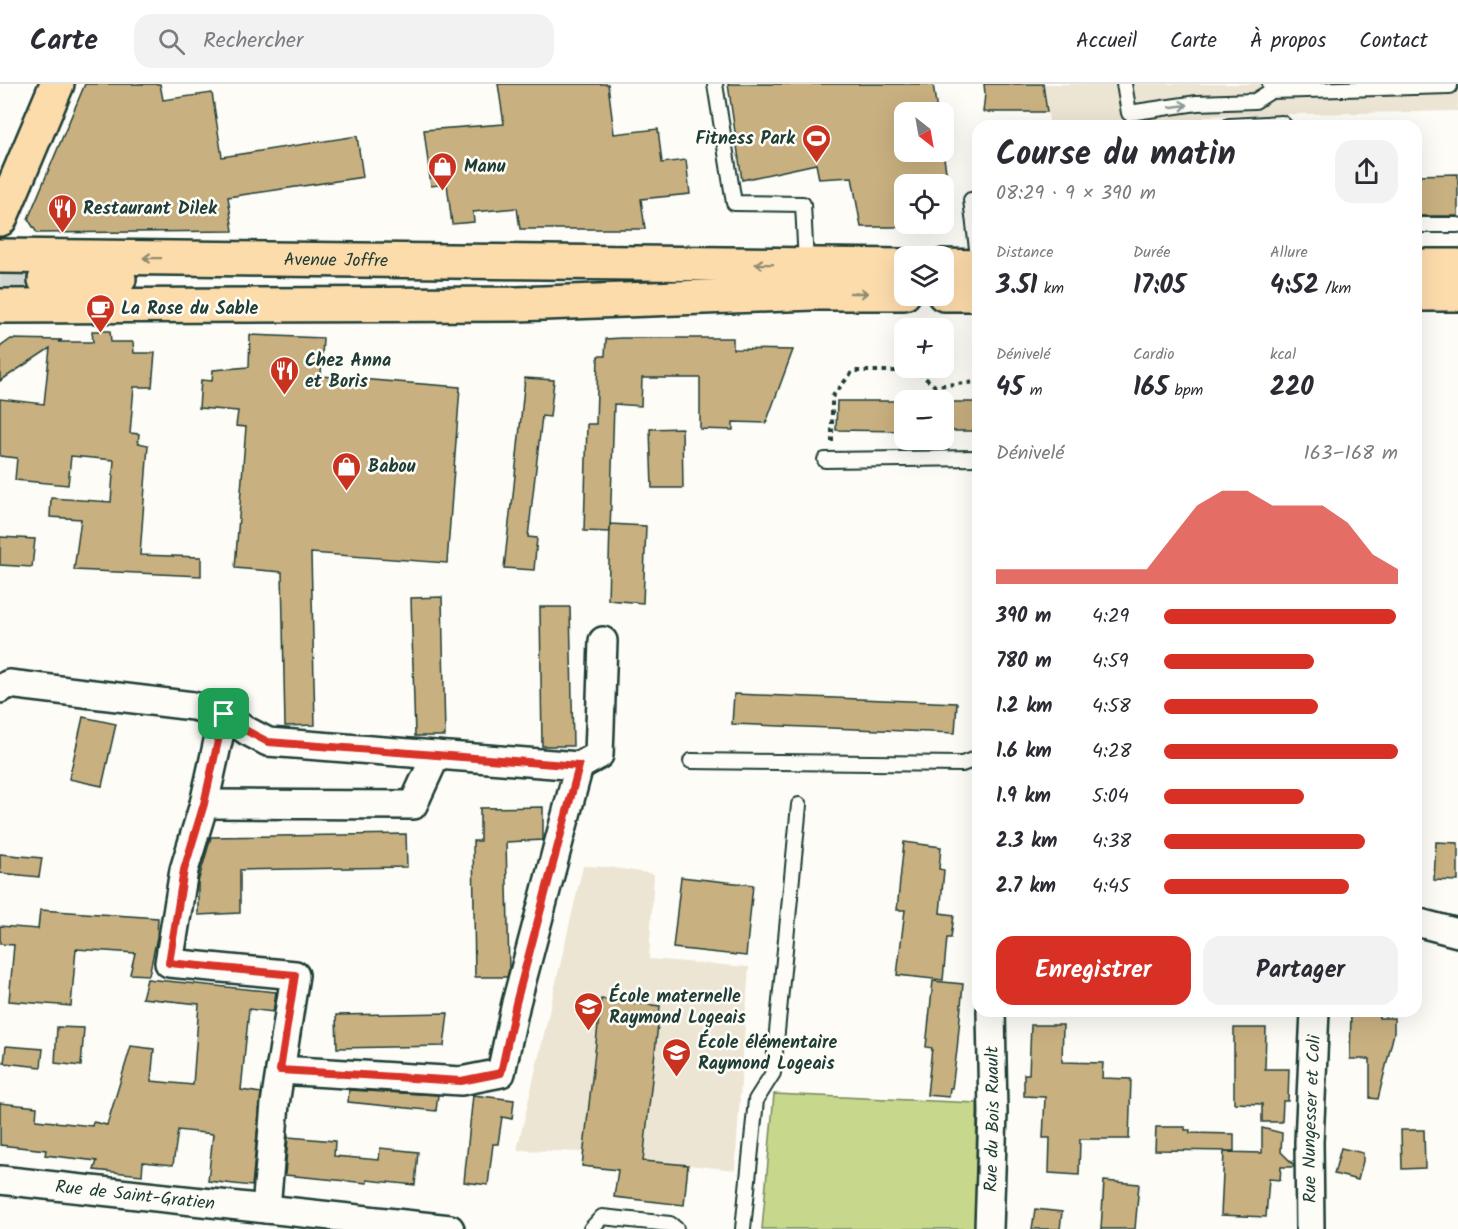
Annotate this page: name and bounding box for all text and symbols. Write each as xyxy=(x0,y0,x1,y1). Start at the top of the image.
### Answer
search box xyxy=(134,14,554,68)
text: Carte xyxy=(30,19,98,64)
text: Rechercher xyxy=(203,24,303,59)
icon: search xyxy=(155,25,188,58)
text: Accueil xyxy=(1076,25,1137,58)
text: Carte xyxy=(1170,25,1217,58)
text: À propos xyxy=(1250,25,1326,58)
text: Contact xyxy=(1359,25,1428,58)
one-way arrow xyxy=(1169,100,1188,111)
north arrow xyxy=(894,102,954,162)
map controls xyxy=(894,102,954,450)
sports icon: Fitness Park xyxy=(800,122,832,164)
place label: Fitness Park xyxy=(695,125,796,154)
text: Course du matin xyxy=(996,129,1236,182)
button: share xyxy=(1335,140,1398,203)
shop icon: Manu xyxy=(427,150,459,192)
place label: Manu xyxy=(464,153,506,182)
button: locate xyxy=(894,174,954,234)
text: 08:29 · 9 × 390 m xyxy=(996,178,1156,210)
restaurant icon: Restaurant Dilek xyxy=(46,192,78,234)
place label: Restaurant Dilek xyxy=(83,195,218,224)
text: Distance xyxy=(996,240,1054,265)
text: Durée xyxy=(1133,240,1171,265)
text: Allure xyxy=(1270,240,1308,265)
street label: Avenue Joffre xyxy=(284,246,388,276)
button: layers xyxy=(894,246,954,306)
one-way arrow xyxy=(143,252,163,264)
one-way arrow xyxy=(755,258,775,270)
text: 3.51 xyxy=(996,265,1037,307)
text: 17:05 xyxy=(1133,265,1186,307)
text: 4:52 xyxy=(1270,265,1319,307)
text: km xyxy=(1037,276,1064,301)
text: /km xyxy=(1319,276,1351,301)
one-way arrow xyxy=(848,287,868,299)
cafe icon: La Rose du Sable xyxy=(84,292,116,334)
place label: La Rose du Sable xyxy=(121,295,259,324)
button: + xyxy=(894,318,954,378)
text: Dénivelé xyxy=(996,342,1051,367)
text: Cardio xyxy=(1133,342,1174,367)
text: kcal xyxy=(1270,342,1296,367)
place label: Chez Anna et Boris xyxy=(305,347,391,397)
restaurant icon: Chez Anna et Boris xyxy=(268,354,300,396)
text: 45 xyxy=(996,367,1023,409)
text: 165 xyxy=(1133,367,1168,409)
text: 220 xyxy=(1270,367,1314,409)
text: m xyxy=(1023,378,1042,403)
text: bpm xyxy=(1168,378,1203,403)
button: − xyxy=(894,390,954,450)
text: Dénivelé xyxy=(996,438,1064,470)
text: 163–168 m xyxy=(1304,438,1398,470)
shop icon: Babou xyxy=(331,450,363,492)
place label: Babou xyxy=(368,453,416,482)
text: 390 m xyxy=(996,601,1051,633)
text: 4:29 xyxy=(1092,601,1129,633)
text: 780 m xyxy=(996,646,1052,678)
text: 4:59 xyxy=(1092,646,1128,678)
pin xyxy=(198,688,249,739)
text: 1.2 km xyxy=(996,691,1052,723)
text: 4:58 xyxy=(1092,691,1131,723)
icon: arrive xyxy=(207,697,240,730)
text: 1.6 km xyxy=(996,736,1052,768)
text: 4:28 xyxy=(1092,736,1132,768)
text: 1.9 km xyxy=(996,781,1051,813)
text: 5:04 xyxy=(1092,781,1129,813)
text: 2.3 km xyxy=(996,826,1057,858)
text: 4:38 xyxy=(1092,826,1131,858)
text: 2.7 km xyxy=(996,871,1056,903)
text: 4:45 xyxy=(1092,871,1130,903)
button: Enregistrer xyxy=(996,936,1191,1005)
button: Partager xyxy=(1203,936,1398,1005)
place label: École maternelle Raymond Logeais xyxy=(609,983,746,1033)
school or university icon: École maternelle Raymond Logeais xyxy=(572,990,604,1032)
place label: École élémentaire Raymond Logeais xyxy=(698,1029,838,1079)
street label: Rue Nungesser et Coli xyxy=(1296,1034,1330,1203)
school or university icon: École élémentaire Raymond Logeais xyxy=(661,1036,693,1078)
street label: Rue du Bois Ruault xyxy=(977,1045,1009,1193)
street label: Rue de Saint-Gratien xyxy=(54,1173,216,1219)

